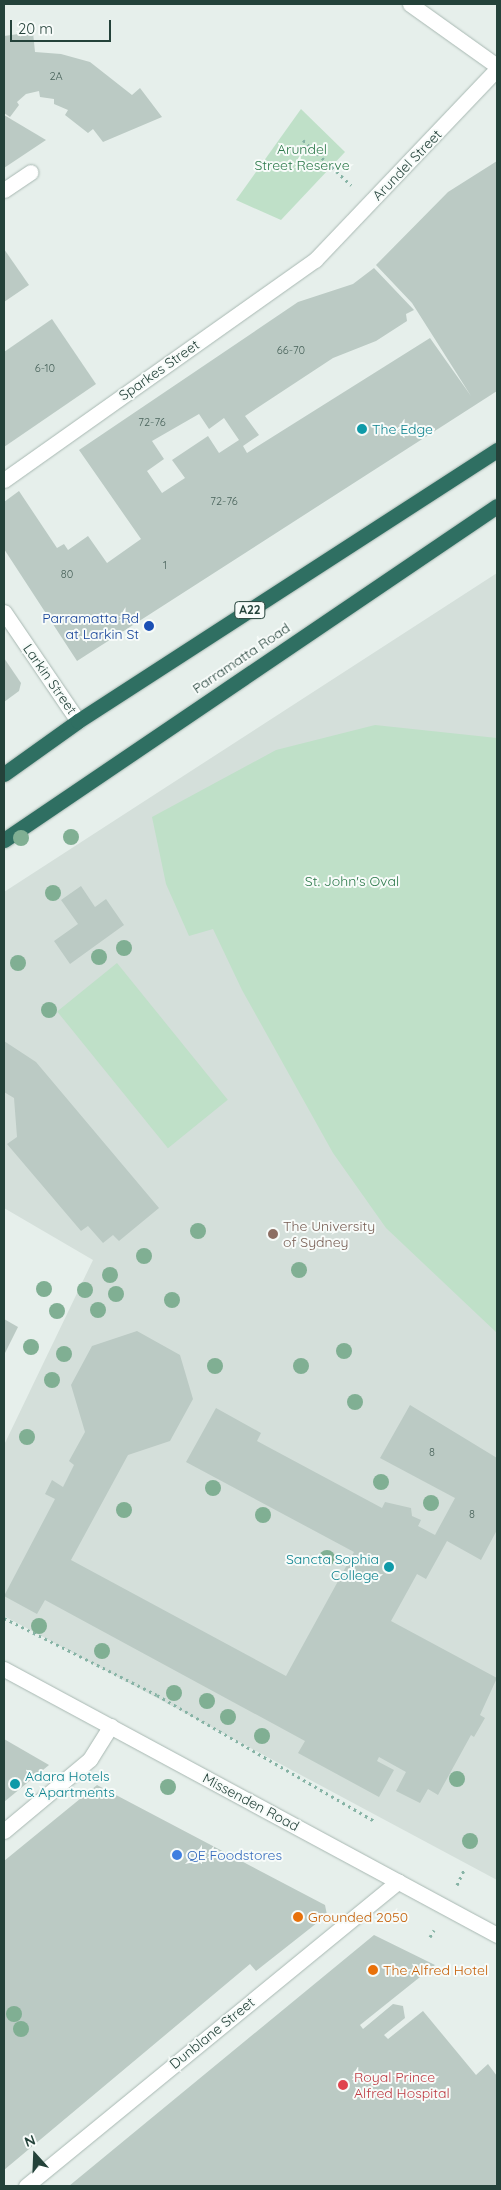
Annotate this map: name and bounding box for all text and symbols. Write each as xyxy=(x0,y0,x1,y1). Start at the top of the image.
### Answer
scale bar xyxy=(12,10,114,42)
text: 20 m xyxy=(18,19,53,38)
house number: 2A xyxy=(49,69,63,83)
street label: Arundel Street xyxy=(369,126,445,204)
park label: Arundel Street Reserve xyxy=(254,141,350,174)
street label: Sparkes Street xyxy=(116,336,202,404)
house number: 66-70 xyxy=(277,343,305,357)
house number: 6-10 xyxy=(35,361,55,375)
house number: 72-76 xyxy=(138,415,166,429)
place label: The Edge xyxy=(372,421,433,437)
marker: The Edge xyxy=(356,423,368,435)
house number: 72-76 xyxy=(210,494,238,508)
house number: 1 xyxy=(163,558,167,572)
house number: 80 xyxy=(61,567,73,581)
road number: A22 xyxy=(234,600,266,620)
place label: Parramatta Rd at Larkin St xyxy=(42,610,139,642)
street label: Parramatta Road xyxy=(189,619,293,697)
marker: Parramatta Rd at Larkin St xyxy=(143,620,155,632)
street label: Larkin Street xyxy=(20,641,80,717)
park label: St. John's Oval xyxy=(305,873,399,889)
place label: The University of Sydney xyxy=(283,1218,375,1250)
marker: The University of Sydney xyxy=(267,1228,279,1240)
house number: 8 xyxy=(429,1445,435,1459)
house number: 8 xyxy=(469,1507,475,1521)
place label: Sancta Sophia College xyxy=(286,1551,379,1584)
marker: Sancta Sophia College xyxy=(383,1561,395,1573)
place label: Adara Hotels & Apartments xyxy=(25,1768,115,1800)
street label: Missenden Road xyxy=(200,1770,302,1834)
marker: Adara Hotels & Apartments xyxy=(9,1778,21,1790)
place label: QE Foodstores xyxy=(187,1847,282,1863)
marker: QE Foodstores xyxy=(171,1849,183,1861)
place label: Grounded 2050 xyxy=(308,1909,408,1925)
marker: Grounded 2050 xyxy=(292,1911,304,1923)
place label: The Alfred Hotel xyxy=(383,1962,488,1978)
marker: The Alfred Hotel xyxy=(367,1964,379,1976)
street label: Dunblane Street xyxy=(166,1994,258,2072)
place label: Royal Prince Alfred Hospital xyxy=(354,2069,450,2102)
marker: Royal Prince Alfred Hospital xyxy=(336,2078,350,2092)
north arrow xyxy=(10,2130,60,2180)
text: N xyxy=(22,2131,38,2151)

